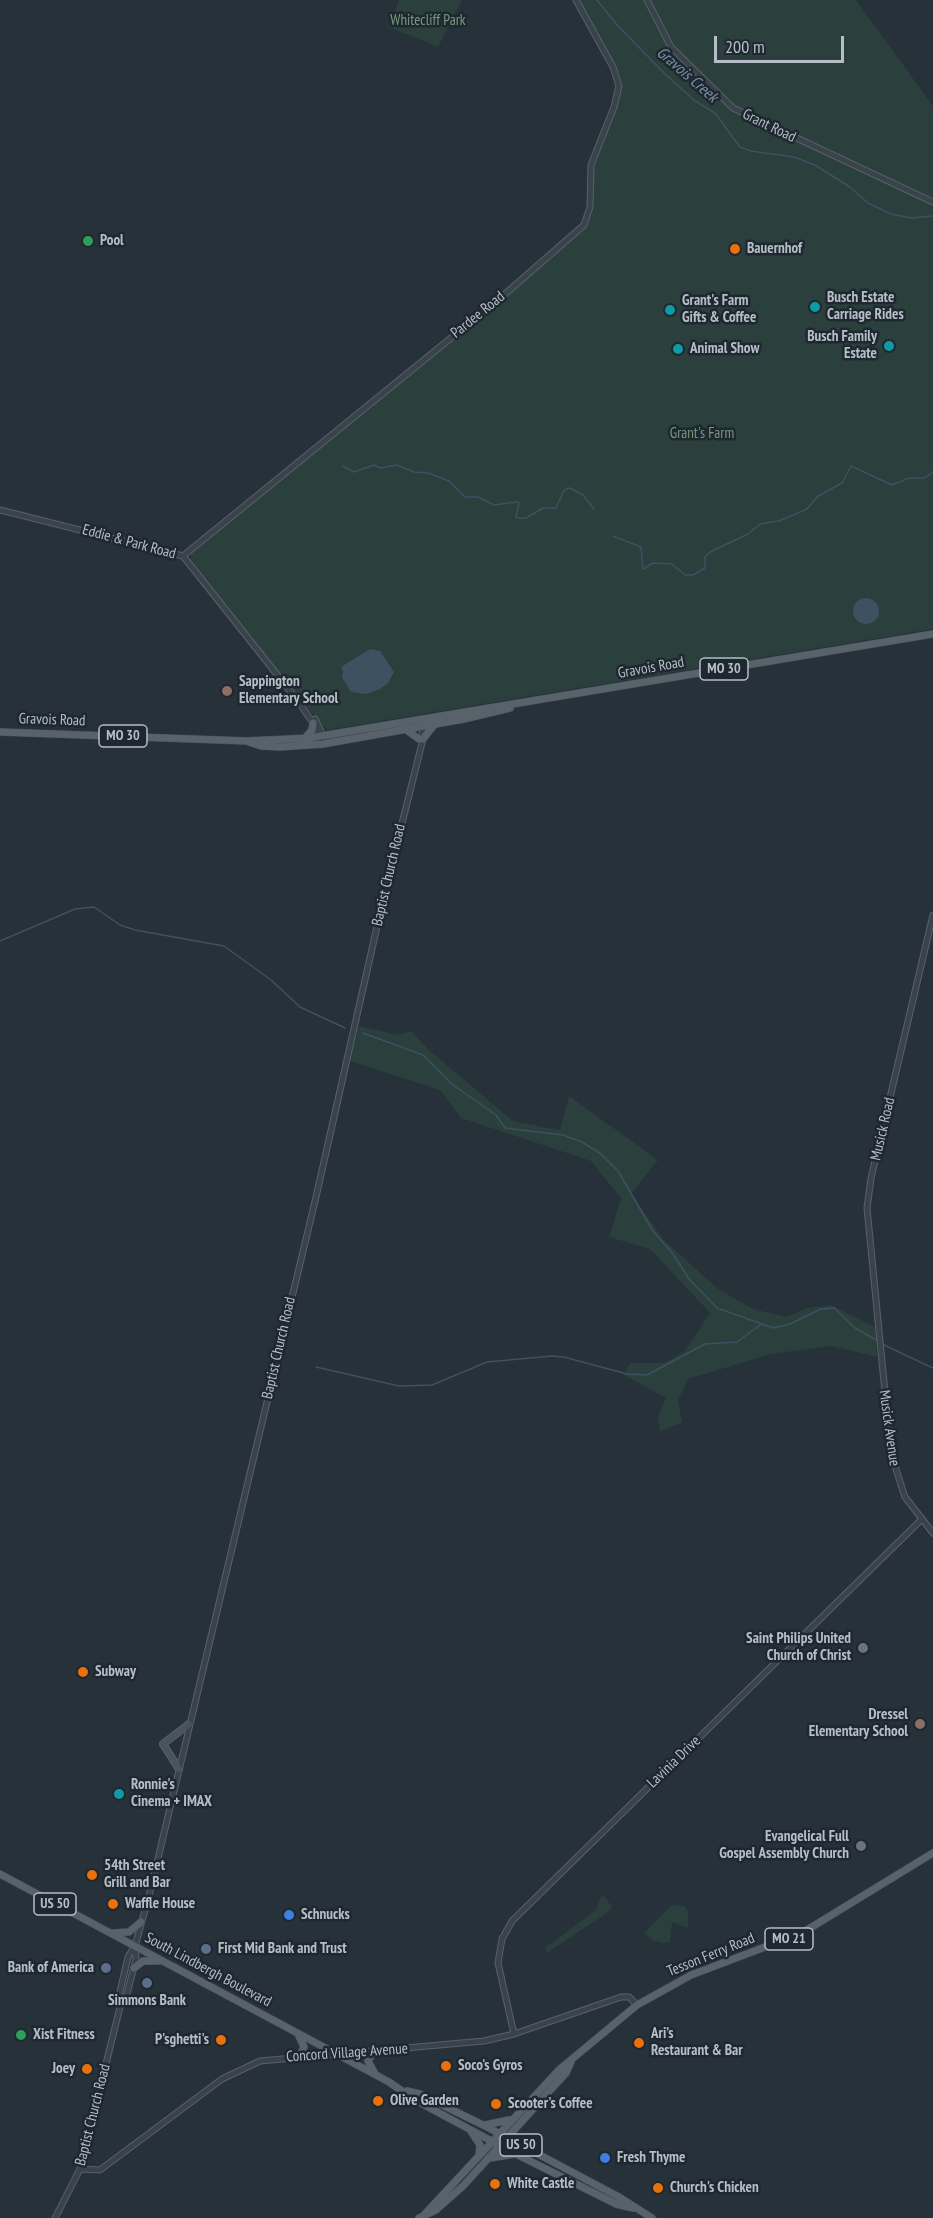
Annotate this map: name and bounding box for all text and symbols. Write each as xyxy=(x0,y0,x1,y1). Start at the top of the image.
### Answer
park label: Whitecliff Park xyxy=(390,12,466,30)
scale bar xyxy=(717,24,848,62)
text: 200 m xyxy=(725,35,765,58)
water label: Gravois Creek xyxy=(652,43,722,107)
street label: Grant Road xyxy=(739,105,799,147)
place label: Pool xyxy=(100,232,124,250)
marker: Pool xyxy=(81,234,95,248)
place label: Bauernhof xyxy=(747,240,802,258)
marker: Bauernhof xyxy=(728,242,742,256)
street label: Pardee Road xyxy=(447,288,509,342)
place label: Busch Estate Carriage Rides xyxy=(827,289,904,324)
place label: Grant's Farm Gifts & Coffee xyxy=(682,292,756,327)
marker: Busch Estate Carriage Rides xyxy=(808,300,822,314)
marker: Grant's Farm Gifts & Coffee xyxy=(663,303,677,317)
place label: Busch Family Estate xyxy=(807,328,877,363)
marker: Busch Family Estate xyxy=(882,339,896,353)
place label: Animal Show xyxy=(690,340,759,358)
marker: Animal Show xyxy=(671,342,685,356)
park label: Grant's Farm xyxy=(670,425,734,443)
street label: Eddie & Park Road xyxy=(80,521,178,563)
street label: Gravois Road xyxy=(617,653,685,683)
road number: MO 30 xyxy=(700,658,748,680)
place label: Sappington Elementary School xyxy=(239,673,338,708)
marker: Sappington Elementary School xyxy=(220,684,234,698)
street label: Gravois Road xyxy=(18,710,86,730)
road number: MO 30 xyxy=(99,725,147,747)
street label: Baptist Church Road xyxy=(369,822,409,928)
street label: Musick Road xyxy=(867,1096,899,1162)
street label: Baptist Church Road xyxy=(259,1295,299,1401)
street label: Musick Avenue xyxy=(875,1389,903,1467)
place label: Saint Philips United Church of Christ xyxy=(746,1630,851,1665)
marker: Saint Philips United Church of Christ xyxy=(856,1641,870,1655)
place label: Subway xyxy=(95,1663,136,1681)
marker: Subway xyxy=(76,1665,90,1679)
place label: Dressel Elementary School xyxy=(809,1706,908,1741)
marker: Dressel Elementary School xyxy=(913,1717,927,1731)
street label: Lavinia Drive xyxy=(644,1732,704,1792)
place label: Ronnie's Cinema + IMAX xyxy=(131,1776,212,1811)
marker: Ronnie's Cinema + IMAX xyxy=(112,1787,126,1801)
place label: Evangelical Full Gospel Assembly Church xyxy=(719,1828,849,1863)
marker: Evangelical Full Gospel Assembly Church xyxy=(854,1839,868,1853)
place label: 54th Street Grill and Bar xyxy=(104,1857,170,1892)
marker: 54th Street Grill and Bar xyxy=(85,1868,99,1882)
road number: US 50 xyxy=(34,1893,76,1915)
place label: Waffle House xyxy=(125,1895,195,1913)
marker: Waffle House xyxy=(106,1897,120,1911)
place label: Schnucks xyxy=(301,1906,350,1924)
marker: Schnucks xyxy=(282,1908,296,1922)
road number: MO 21 xyxy=(765,1928,813,1950)
street label: South Lindbergh Boulevard xyxy=(142,1929,274,2011)
street label: Tesson Ferry Road xyxy=(665,1929,757,1981)
place label: First Mid Bank and Trust xyxy=(218,1940,347,1958)
marker: First Mid Bank and Trust xyxy=(199,1942,213,1956)
place label: Bank of America xyxy=(8,1959,94,1977)
marker: Bank of America xyxy=(99,1961,113,1975)
marker: Simmons Bank xyxy=(140,1976,154,1990)
place label: Simmons Bank xyxy=(108,1992,186,2010)
place label: Ari’s Restaurant & Bar xyxy=(651,2025,743,2060)
place label: Xist Fitness xyxy=(33,2026,95,2044)
marker: Xist Fitness xyxy=(14,2028,28,2042)
place label: P'sghetti's xyxy=(155,2031,209,2049)
marker: P'sghetti's xyxy=(214,2033,228,2047)
marker: Ari’s Restaurant & Bar xyxy=(632,2036,646,2050)
street label: Concord Village Avenue xyxy=(286,2040,408,2066)
place label: Soco's Gyros xyxy=(458,2057,523,2075)
marker: Soco's Gyros xyxy=(439,2059,453,2073)
place label: Joey xyxy=(52,2060,75,2078)
street label: Baptist Church Road xyxy=(72,2062,114,2168)
marker: Joey xyxy=(80,2062,94,2076)
place label: Olive Garden xyxy=(390,2092,459,2110)
marker: Olive Garden xyxy=(371,2094,385,2108)
place label: Scooter's Coffee xyxy=(508,2095,593,2113)
marker: Scooter's Coffee xyxy=(489,2097,503,2111)
road number: US 50 xyxy=(500,2134,542,2156)
place label: Fresh Thyme xyxy=(617,2149,685,2167)
marker: Fresh Thyme xyxy=(598,2151,612,2165)
place label: White Castle xyxy=(507,2175,574,2193)
marker: White Castle xyxy=(488,2177,502,2191)
place label: Church's Chicken xyxy=(670,2179,759,2197)
marker: Church's Chicken xyxy=(651,2181,665,2195)

